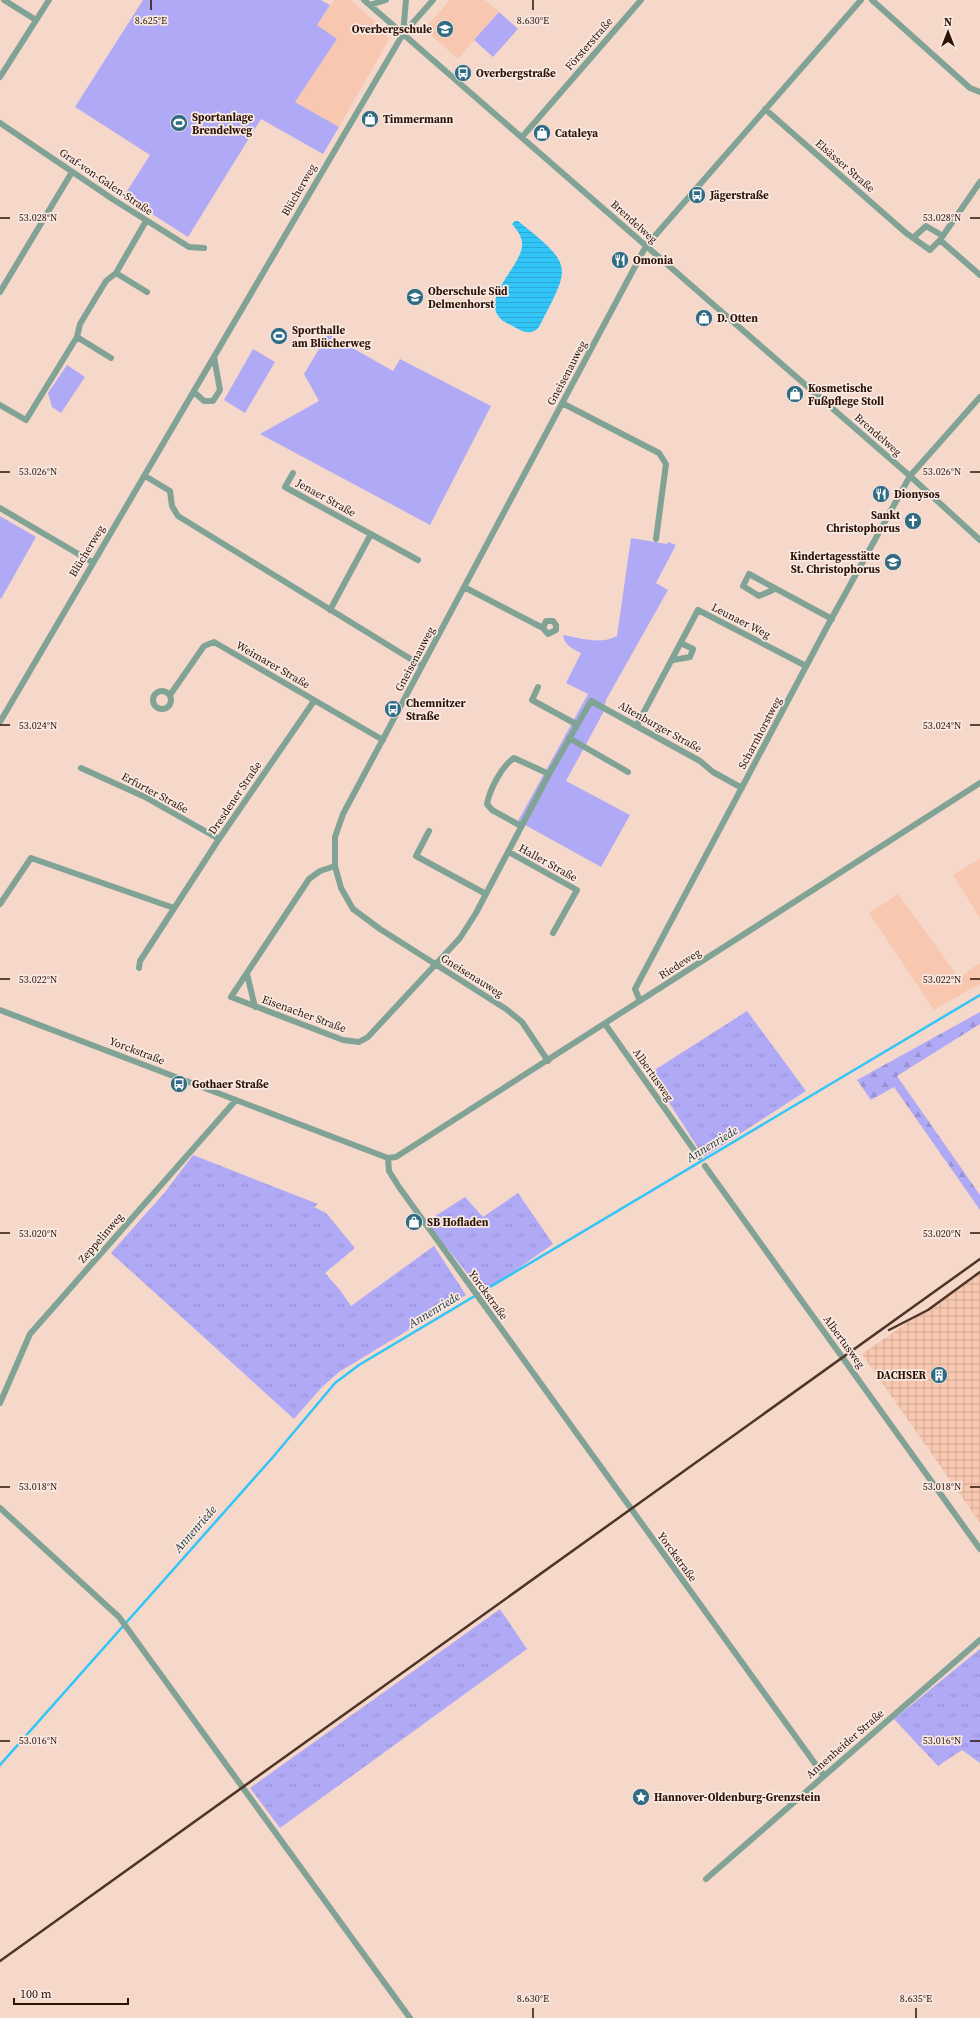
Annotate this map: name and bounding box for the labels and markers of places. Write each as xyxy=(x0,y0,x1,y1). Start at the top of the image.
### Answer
school or university icon: Overbergschule xyxy=(435,19,455,39)
place label: Overbergschule xyxy=(352,22,432,37)
bus stop icon: Overbergstraße xyxy=(453,63,473,83)
place label: Overbergstraße xyxy=(476,66,556,81)
shop icon: Timmermann xyxy=(360,109,380,129)
place label: Sportanlage Brendelweg xyxy=(192,110,254,138)
place label: Timmermann xyxy=(383,112,454,127)
sports icon: Sportanlage Brendelweg xyxy=(169,113,189,133)
shop icon: Cataleya xyxy=(532,123,552,143)
place label: Cataleya xyxy=(555,126,598,141)
bus stop icon: Jägerstraße xyxy=(687,185,707,205)
place label: Jägerstraße xyxy=(709,188,769,203)
restaurant icon: Omonia xyxy=(610,250,630,270)
place label: Omonia xyxy=(633,253,673,268)
place label: Oberschule Süd Delmenhorst xyxy=(428,284,508,312)
school or university icon: Oberschule Süd Delmenhorst xyxy=(405,287,425,307)
shop icon: D. Otten xyxy=(694,308,714,328)
place label: D. Otten xyxy=(717,311,758,326)
place label: Sporthalle am Blücherweg xyxy=(292,323,371,351)
sports icon: Sporthalle am Blücherweg xyxy=(269,326,289,346)
place label: Kosmetische Fußpflege Stoll xyxy=(808,381,885,409)
shop icon: Kosmetische Fußpflege Stoll xyxy=(785,384,805,404)
restaurant icon: Dionysos xyxy=(871,484,891,504)
place label: Dionysos xyxy=(894,487,940,502)
place label: Sankt Christophorus xyxy=(826,508,901,536)
church icon: Sankt Christophorus xyxy=(903,511,923,531)
place label: Kindertagesstätte St. Christophorus xyxy=(790,549,880,577)
school or university icon: Kindertagesstätte St. Christophorus xyxy=(883,552,903,572)
place label: Chemnitzer Straße xyxy=(406,696,466,724)
bus stop icon: Chemnitzer Straße xyxy=(383,699,403,719)
bus stop icon: Gothaer Straße xyxy=(169,1074,189,1094)
place label: Gothaer Straße xyxy=(192,1077,269,1092)
shop icon: SB Hofladen xyxy=(404,1212,424,1232)
place label: SB Hofladen xyxy=(427,1215,489,1230)
building icon: DACHSER xyxy=(929,1365,949,1385)
place label: DACHSER xyxy=(877,1368,926,1383)
place icon: Hannover-Oldenburg-Grenzstein xyxy=(631,1787,651,1807)
place label: Hannover-Oldenburg-Grenzstein xyxy=(654,1790,821,1805)

